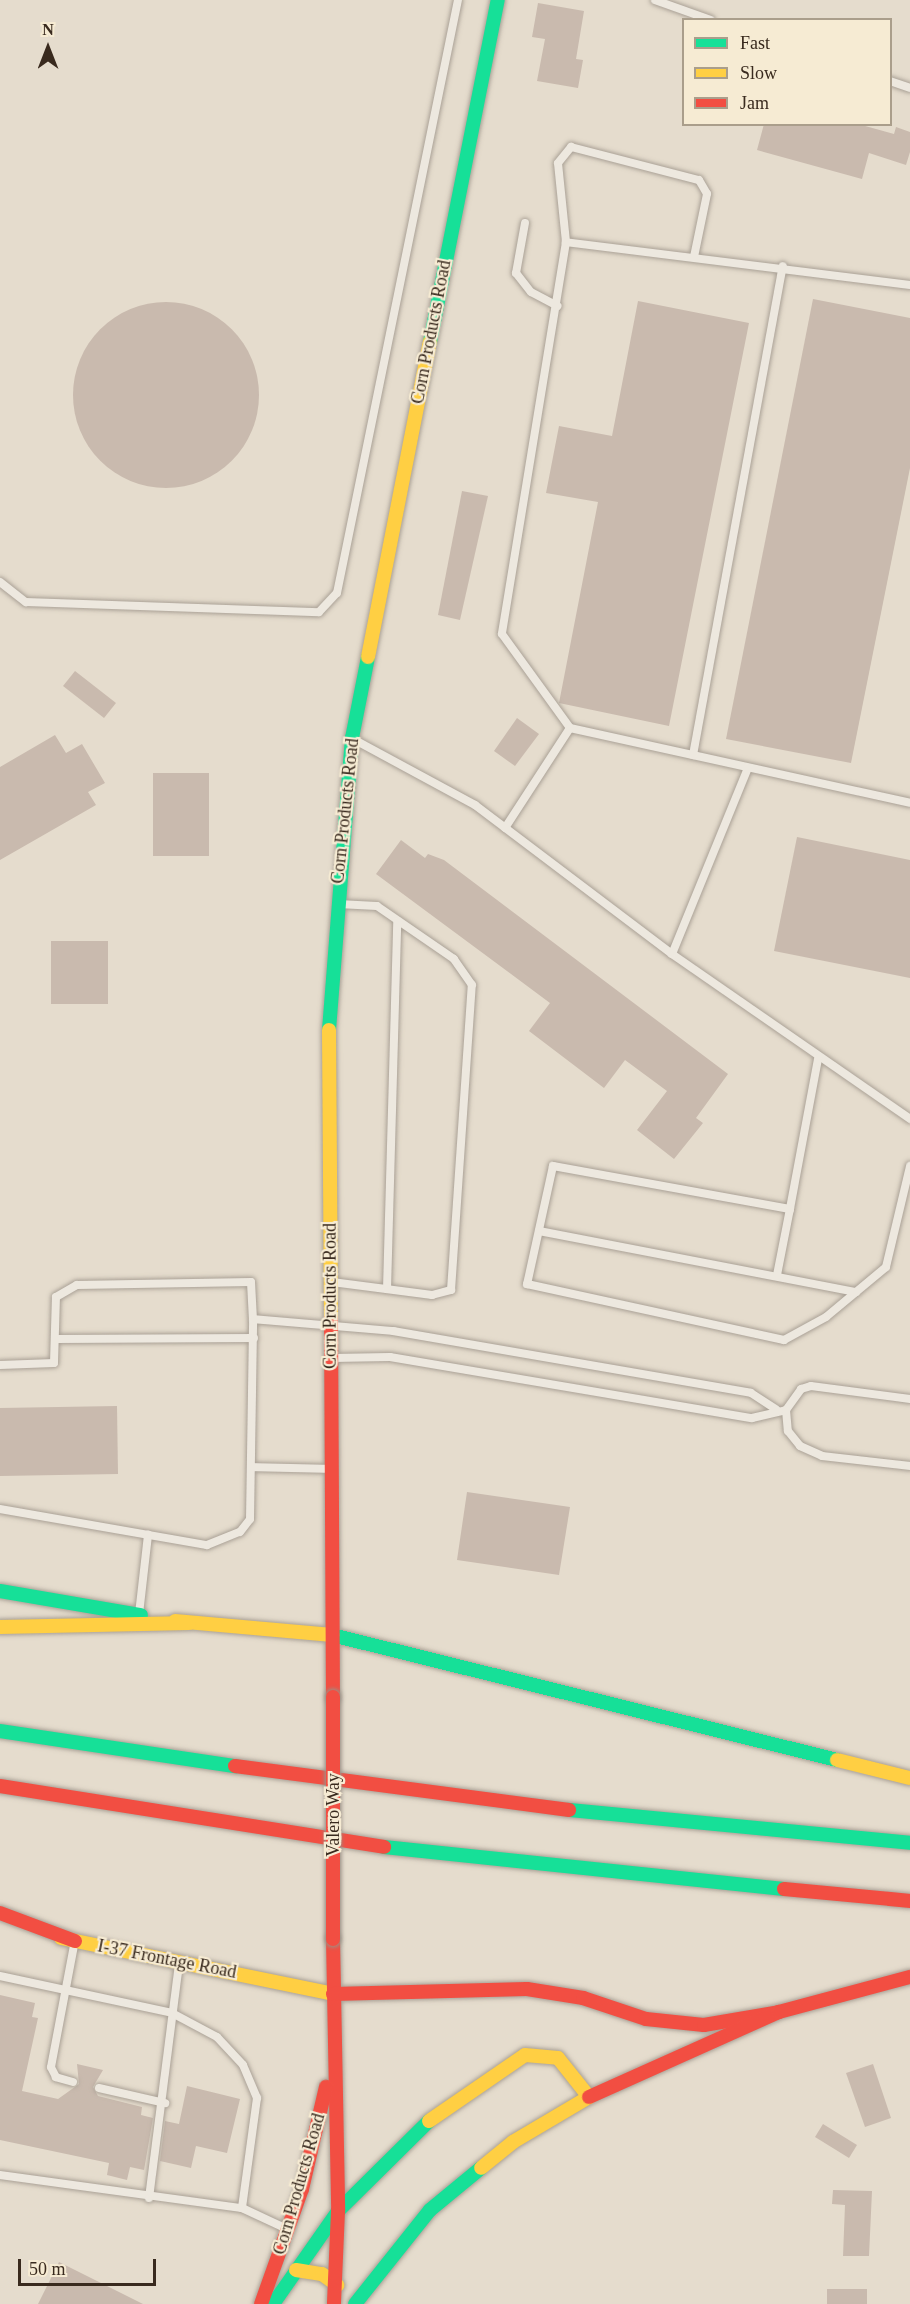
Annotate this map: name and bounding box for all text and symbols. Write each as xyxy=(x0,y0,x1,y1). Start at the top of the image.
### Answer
north arrow xyxy=(18,18,78,78)
legend xyxy=(682,18,892,126)
text: N xyxy=(42,21,54,38)
text: Fast xyxy=(740,33,770,53)
text: Slow xyxy=(740,63,777,83)
text: Jam xyxy=(740,93,769,113)
street label: Corn Products Road xyxy=(406,258,456,406)
street label: Corn Products Road xyxy=(327,737,363,885)
street label: Corn Products Road xyxy=(319,1223,341,1369)
street label: Valero Way xyxy=(322,1773,344,1857)
street label: I-37 Frontage Road xyxy=(96,1935,238,1983)
street label: Corn Products Road xyxy=(268,2111,330,2257)
scale bar xyxy=(21,2247,159,2285)
text: 50 m xyxy=(29,2259,66,2279)

